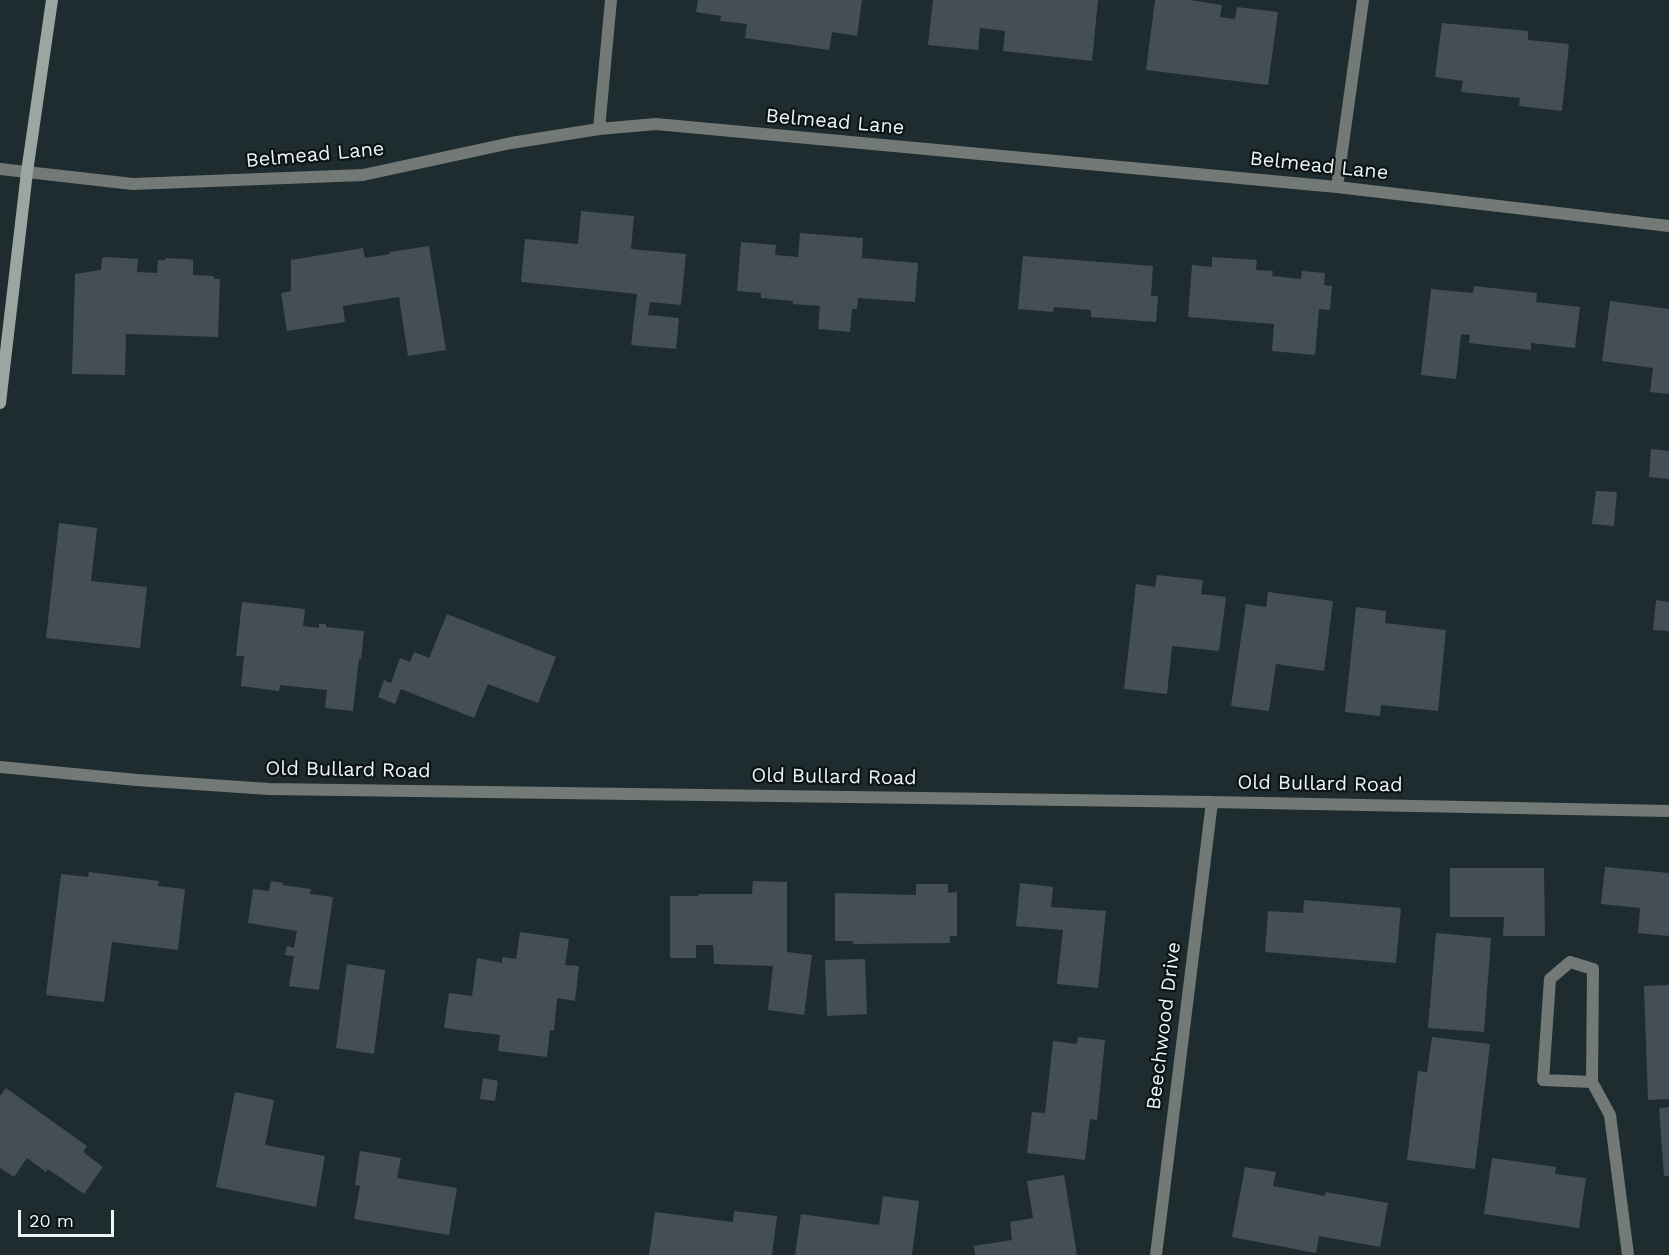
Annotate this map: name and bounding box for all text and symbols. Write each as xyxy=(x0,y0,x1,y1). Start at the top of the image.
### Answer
street label: Belmead Lane xyxy=(765,104,905,140)
street label: Belmead Lane xyxy=(245,137,385,173)
street label: Belmead Lane xyxy=(1249,147,1389,185)
street label: Old Bullard Road xyxy=(265,757,431,783)
street label: Old Bullard Road xyxy=(751,764,917,790)
street label: Old Bullard Road xyxy=(1237,771,1403,797)
street label: Beechwood Drive xyxy=(1142,941,1186,1111)
scale bar xyxy=(21,1198,117,1236)
text: 20 m xyxy=(29,1210,74,1231)

